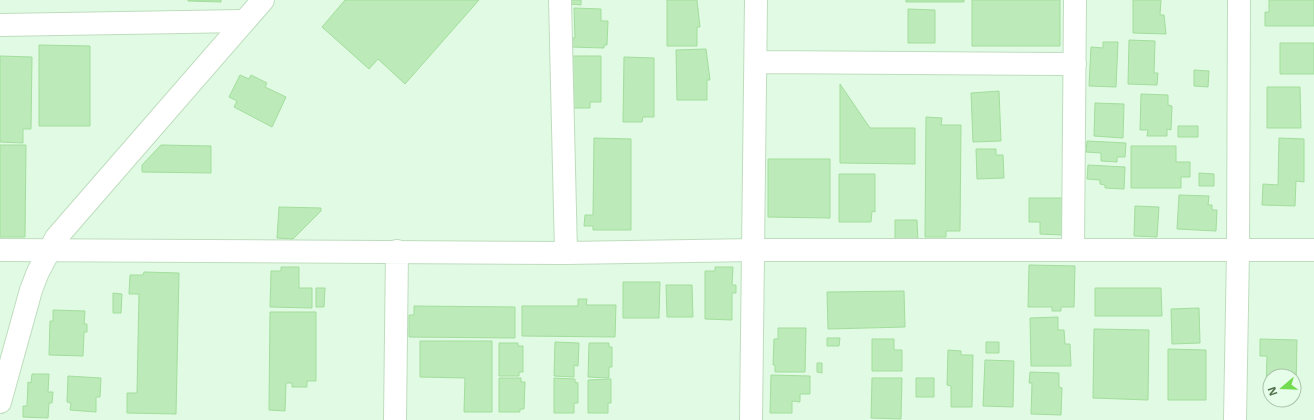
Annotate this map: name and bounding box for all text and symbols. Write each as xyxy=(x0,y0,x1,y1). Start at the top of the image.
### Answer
north arrow xyxy=(1262,368,1302,408)
text: N xyxy=(1264,385,1281,398)

